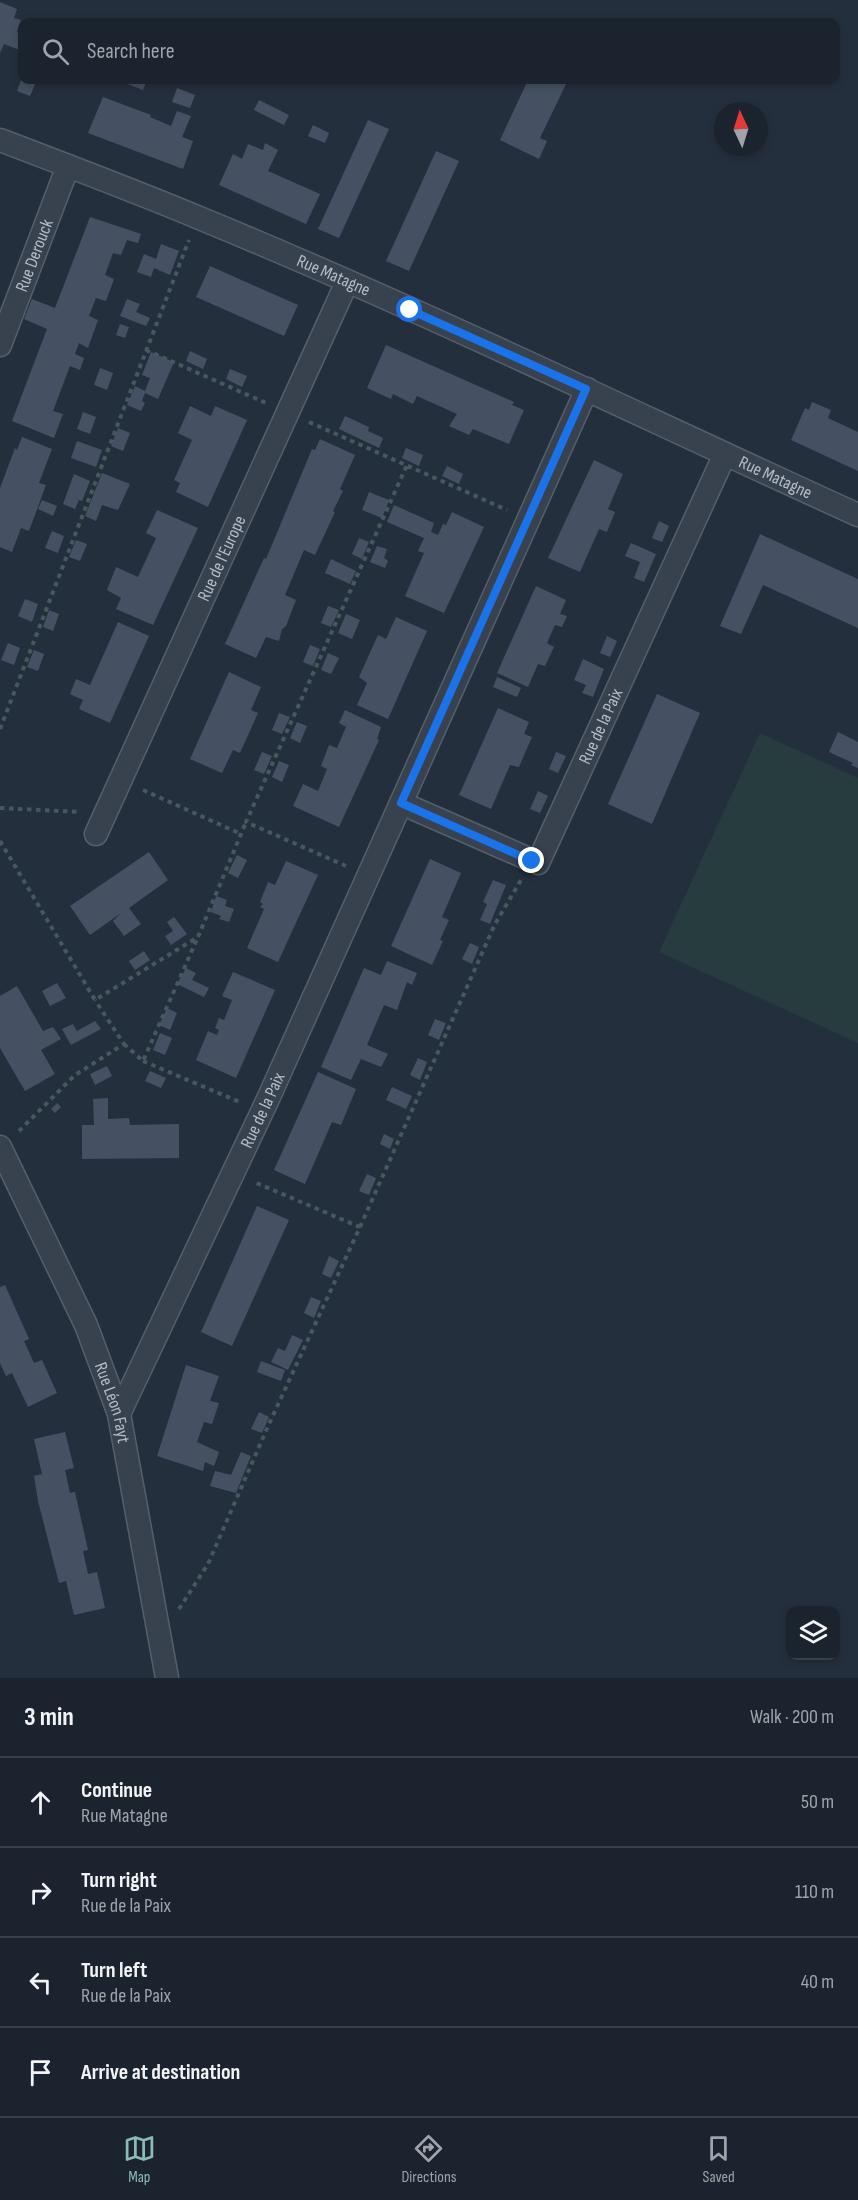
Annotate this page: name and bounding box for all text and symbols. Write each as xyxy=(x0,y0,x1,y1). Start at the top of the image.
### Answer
search box xyxy=(18,18,840,84)
icon: search xyxy=(39,35,72,68)
text: Search here xyxy=(87,38,174,65)
north arrow xyxy=(714,102,768,156)
street label: Rue Derouck xyxy=(11,216,57,295)
street label: Rue Matagne xyxy=(294,250,374,300)
route start xyxy=(396,296,422,322)
street label: Rue Matagne xyxy=(736,451,815,503)
street label: Rue de l'Europe xyxy=(193,512,250,604)
street label: Rue de la Paix xyxy=(574,685,627,767)
route end xyxy=(518,847,544,873)
street label: Rue de la Paix xyxy=(236,1069,289,1151)
street label: Rue Léon Fayt xyxy=(90,1359,135,1445)
map controls xyxy=(786,1606,840,1660)
button: layers xyxy=(786,1606,840,1660)
text: 3 min xyxy=(24,1702,74,1733)
text: Walk · 200 m xyxy=(750,1705,834,1729)
text: Continue xyxy=(81,1777,152,1804)
icon: ahead xyxy=(24,1786,57,1819)
text: 50 m xyxy=(801,1790,834,1814)
text: Rue Matagne xyxy=(81,1804,168,1828)
text: Turn right xyxy=(81,1867,157,1894)
icon: right xyxy=(24,1876,57,1909)
text: 110 m xyxy=(795,1880,834,1904)
text: Rue de la Paix xyxy=(81,1894,171,1918)
text: Turn left xyxy=(81,1957,147,1984)
icon: left xyxy=(24,1966,57,1999)
text: 40 m xyxy=(801,1970,834,1994)
text: Rue de la Paix xyxy=(81,1984,171,2008)
icon: arrive xyxy=(24,2056,57,2089)
text: Arrive at destination xyxy=(81,2059,240,2086)
tab: Map xyxy=(123,2132,156,2187)
tab: Directions xyxy=(401,2132,457,2187)
tab: Saved xyxy=(702,2132,735,2187)

